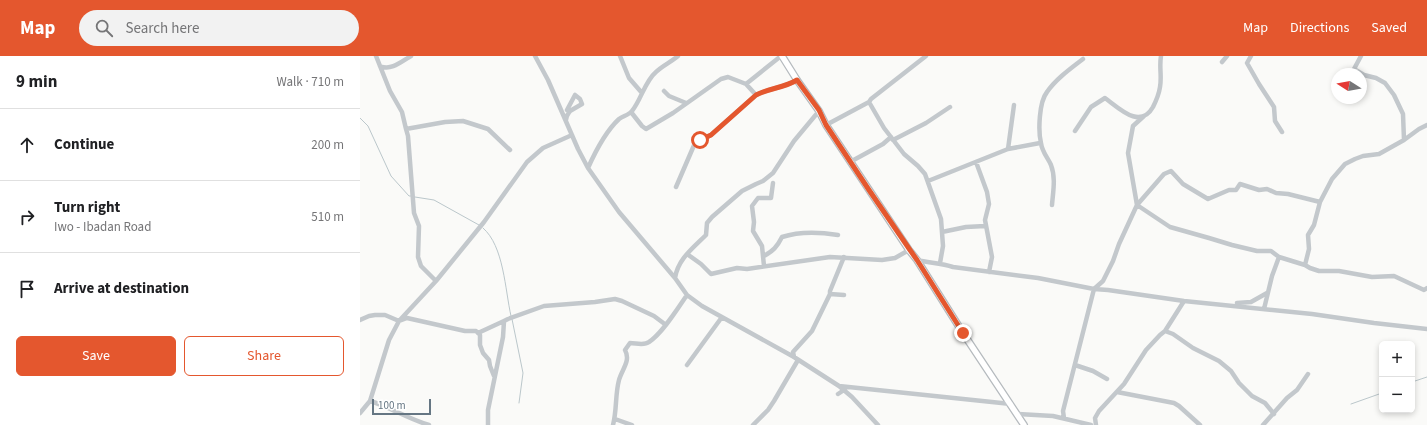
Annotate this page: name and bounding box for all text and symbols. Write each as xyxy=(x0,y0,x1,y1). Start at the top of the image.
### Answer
search box xyxy=(79,10,359,46)
text: Map xyxy=(20,15,55,42)
icon: search xyxy=(93,17,115,39)
text: Search here xyxy=(125,18,199,39)
text: Map xyxy=(1243,18,1268,38)
text: Directions xyxy=(1290,18,1349,38)
text: Saved xyxy=(1371,18,1407,38)
north arrow xyxy=(1331,68,1367,104)
text: 9 min xyxy=(16,70,57,94)
text: Walk · 710 m xyxy=(276,73,344,91)
route start xyxy=(691,131,709,149)
icon: ahead xyxy=(16,134,38,156)
text: Continue xyxy=(54,134,114,155)
text: 200 m xyxy=(311,136,344,154)
text: Turn right xyxy=(54,197,120,218)
icon: right xyxy=(16,206,38,228)
text: 510 m xyxy=(311,208,344,226)
text: Iwo - Ibadan Road xyxy=(54,218,151,236)
icon: arrive xyxy=(16,278,38,300)
text: Arrive at destination xyxy=(54,278,189,299)
route end xyxy=(954,324,972,342)
button: Save xyxy=(16,336,176,376)
button: Share xyxy=(184,336,344,376)
map controls xyxy=(1379,341,1415,413)
button: + xyxy=(1379,341,1415,377)
button: − xyxy=(1379,377,1415,413)
scale bar xyxy=(372,397,431,416)
text: 100 m xyxy=(378,398,406,413)

